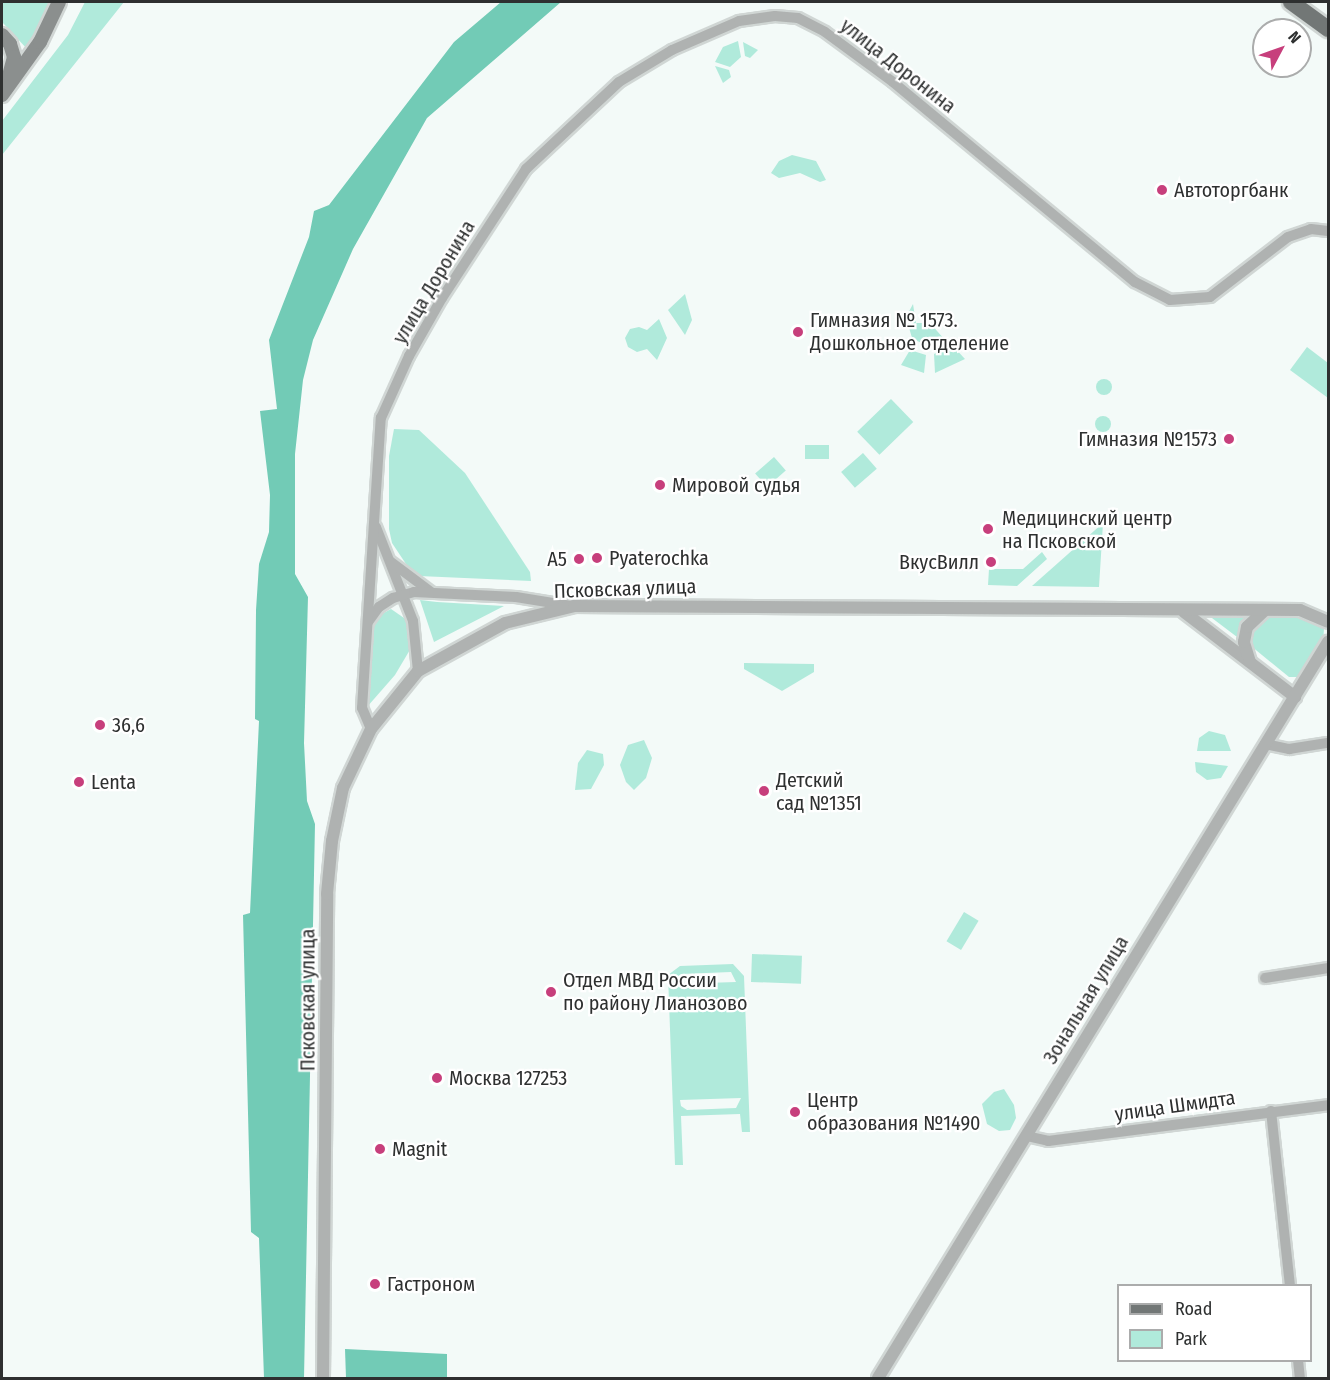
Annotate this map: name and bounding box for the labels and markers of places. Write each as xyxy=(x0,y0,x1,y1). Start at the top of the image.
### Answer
place label: Автоторгбанк xyxy=(1174,178,1288,202)
marker: Автоторгбанк xyxy=(1155,183,1169,197)
place label: Гимназия № 1573. Дошкольное отделение xyxy=(810,308,1009,355)
marker: Гимназия № 1573. Дошкольное отделение xyxy=(791,325,805,339)
place label: Гимназия №1573 xyxy=(1078,427,1217,451)
marker: Гимназия №1573 xyxy=(1222,432,1236,446)
place label: Мировой судья xyxy=(672,473,801,497)
marker: Мировой судья xyxy=(653,478,667,492)
place label: Медицинский центр на Псковской xyxy=(1002,506,1172,553)
marker: Медицинский центр на Псковской xyxy=(979,520,997,538)
place label: Pyaterochka xyxy=(609,546,709,570)
place label: A5 xyxy=(547,547,567,571)
place label: ВкусВилл xyxy=(899,550,979,574)
marker: Pyaterochka xyxy=(590,551,604,565)
marker: A5 xyxy=(572,552,586,566)
marker: ВкусВилл xyxy=(984,555,998,569)
place label: 36,6 xyxy=(112,713,145,737)
marker: 36,6 xyxy=(93,718,107,732)
place label: Детский сад №1351 xyxy=(776,768,862,815)
place label: Lenta xyxy=(91,770,136,794)
marker: Lenta xyxy=(72,775,86,789)
marker: Детский сад №1351 xyxy=(757,784,771,798)
place label: Отдел МВД России по району Лианозово xyxy=(563,969,747,1016)
marker: Отдел МВД России по району Лианозово xyxy=(544,985,558,999)
place label: Москва 127253 xyxy=(449,1066,567,1090)
marker: Москва 127253 xyxy=(430,1071,444,1085)
place label: Центр образования №1490 xyxy=(807,1088,981,1135)
marker: Центр образования №1490 xyxy=(788,1105,802,1119)
place label: Magnit xyxy=(392,1137,447,1161)
marker: Magnit xyxy=(373,1142,387,1156)
place label: Гастроном xyxy=(387,1272,475,1296)
marker: Гастроном xyxy=(368,1277,382,1291)

